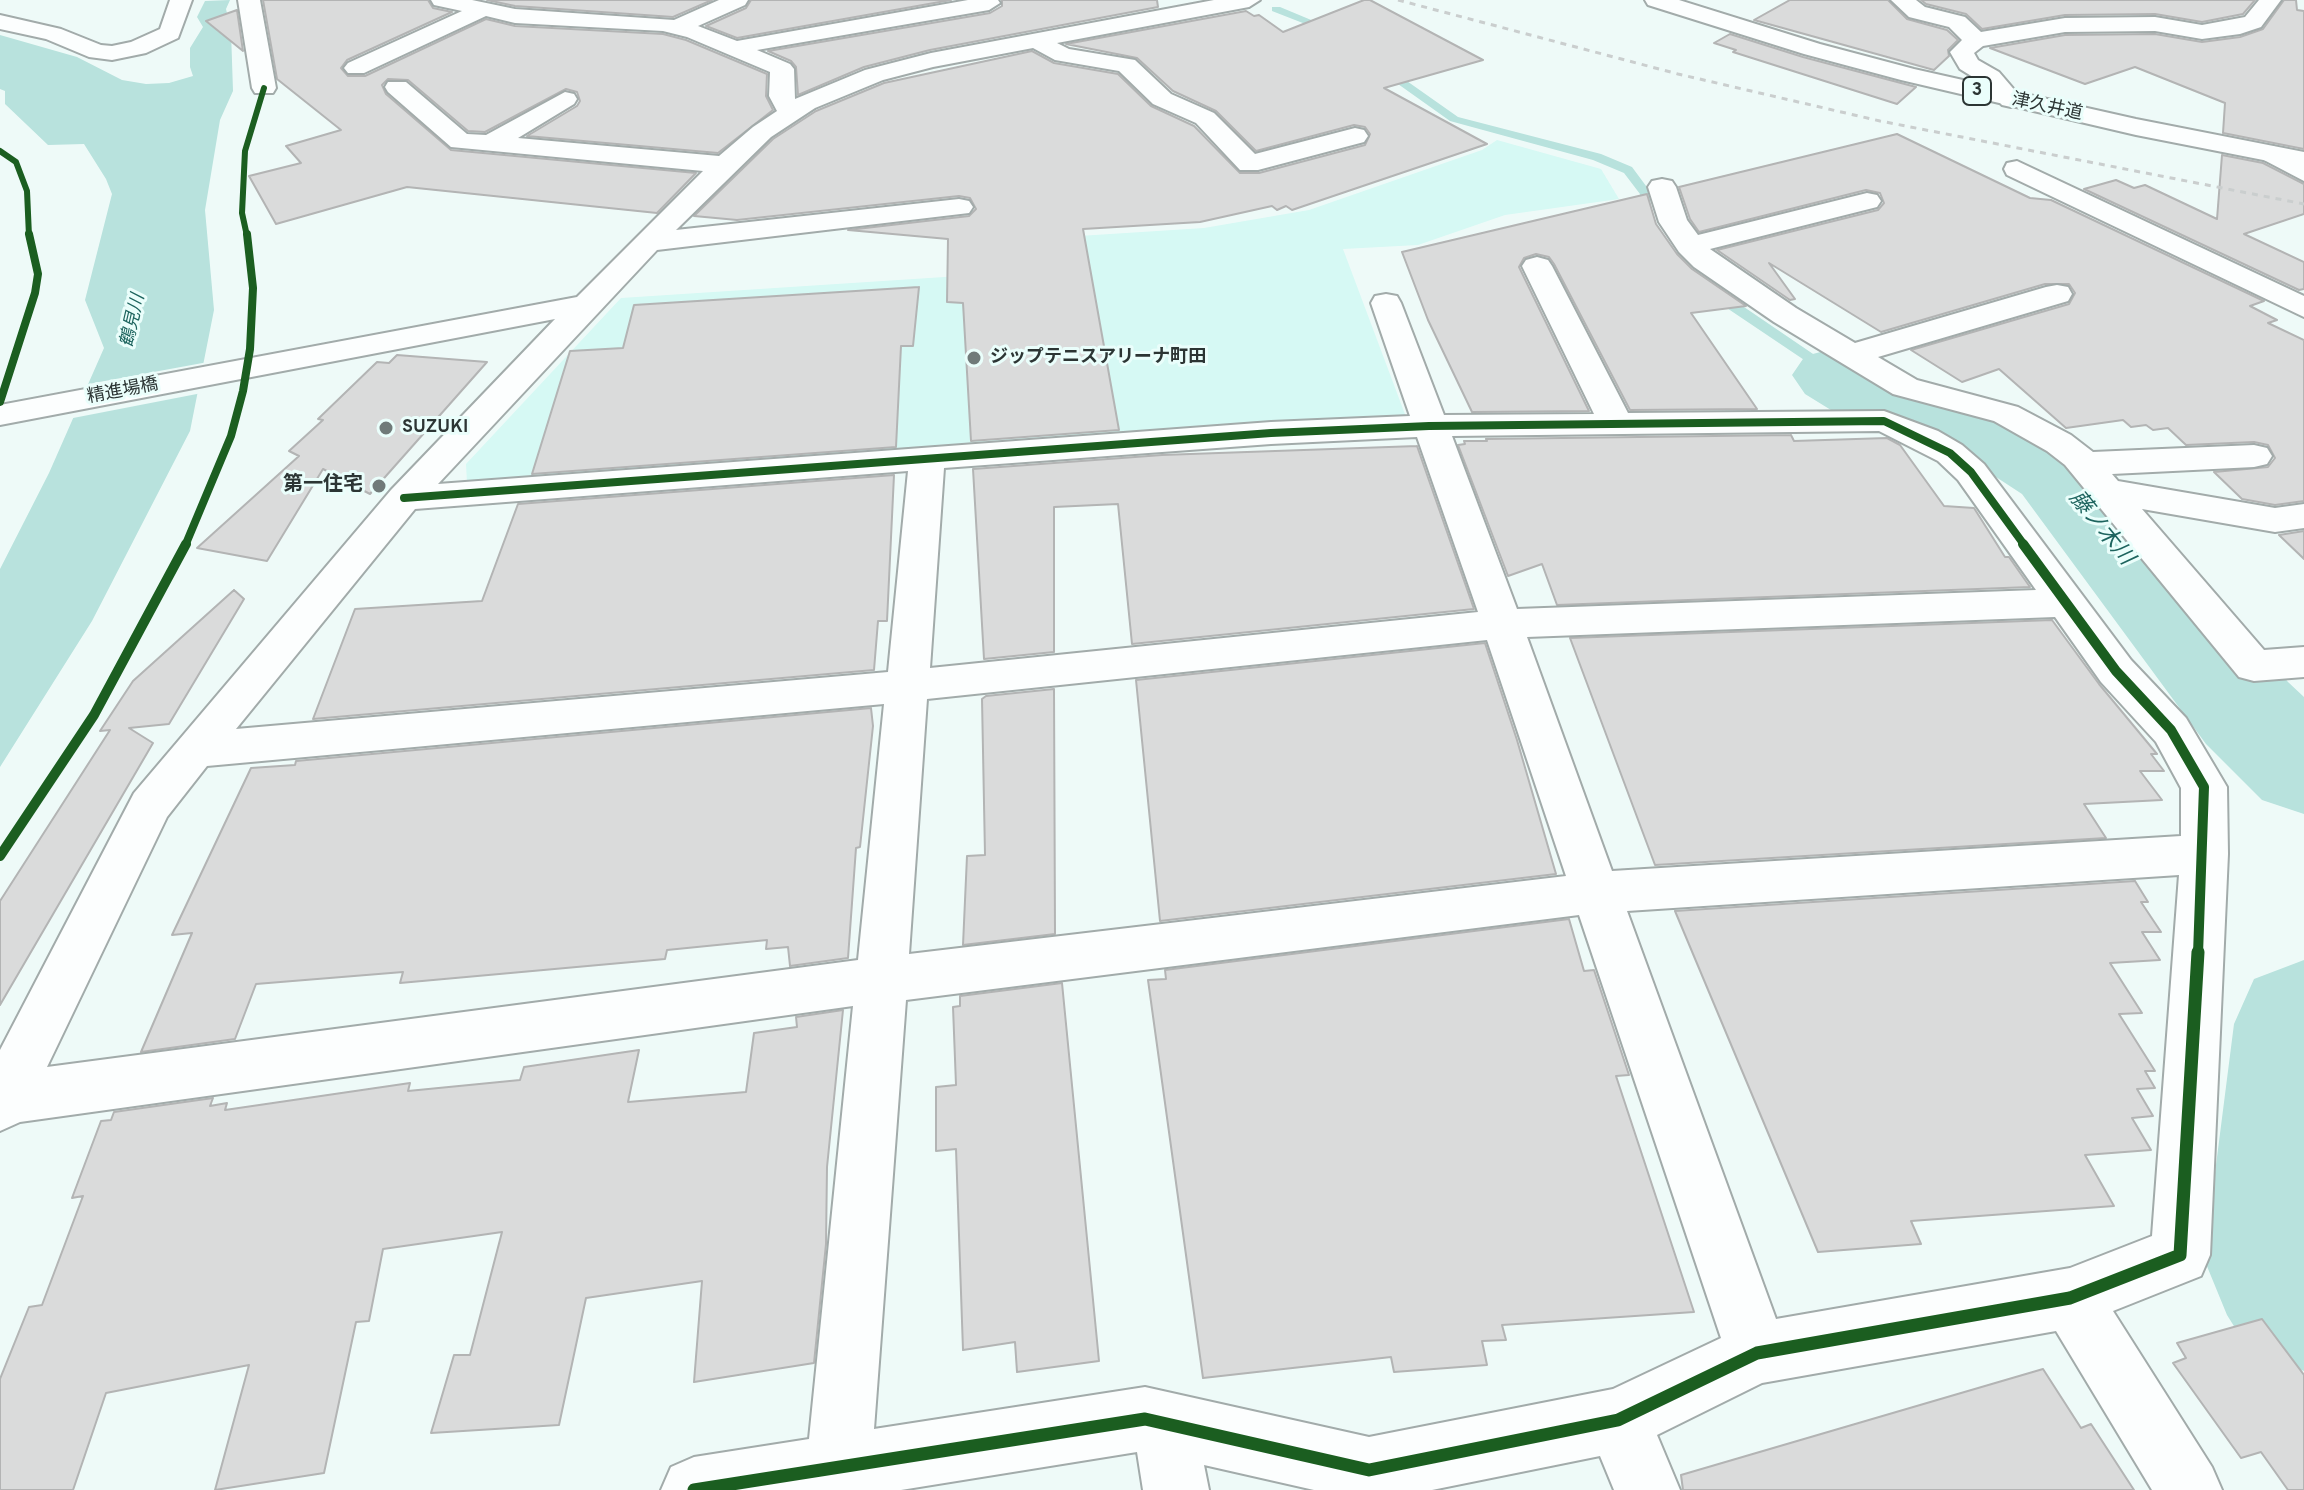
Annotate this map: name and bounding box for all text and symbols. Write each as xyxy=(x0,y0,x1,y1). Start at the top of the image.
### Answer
road number: 3 xyxy=(1963,77,1991,105)
street label: 津久井道 xyxy=(2010,90,2084,126)
water label: 鶴見川 xyxy=(117,292,151,350)
place label: ジップテニスアリーナ町田 xyxy=(990,347,1206,369)
marker: ジップテニスアリーナ町田 xyxy=(965,349,983,367)
street label: 精進場橋 xyxy=(86,375,160,409)
place label: SUZUKI xyxy=(402,417,468,439)
marker: SUZUKI xyxy=(377,419,395,437)
place label: 第一住宅 xyxy=(283,474,363,498)
marker: 第一住宅 xyxy=(370,477,388,495)
water label: 藤ノ木川 xyxy=(2062,486,2138,572)

